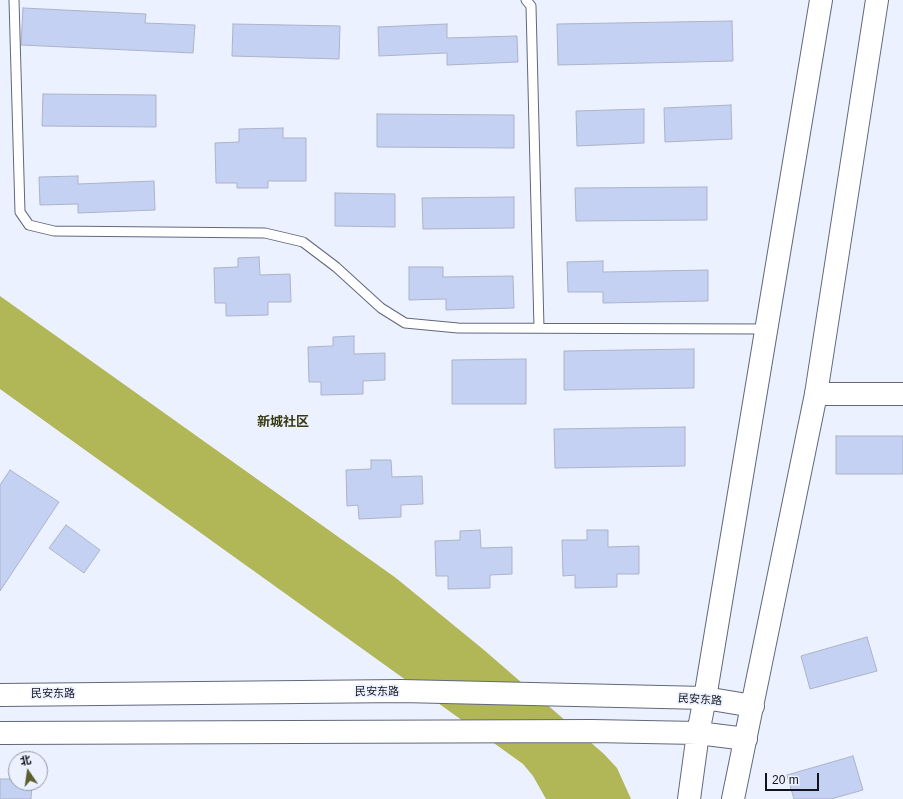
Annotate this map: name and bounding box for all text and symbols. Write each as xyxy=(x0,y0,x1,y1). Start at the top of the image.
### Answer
district label: 新城社区 xyxy=(257,414,309,430)
street label: 民安东路 xyxy=(355,685,399,699)
street label: 民安东路 xyxy=(31,687,75,701)
street label: 民安东路 xyxy=(678,692,722,708)
north arrow xyxy=(8,751,48,791)
text: 北 xyxy=(19,753,32,767)
scale bar xyxy=(767,765,821,791)
text: 20 m xyxy=(772,773,799,787)

